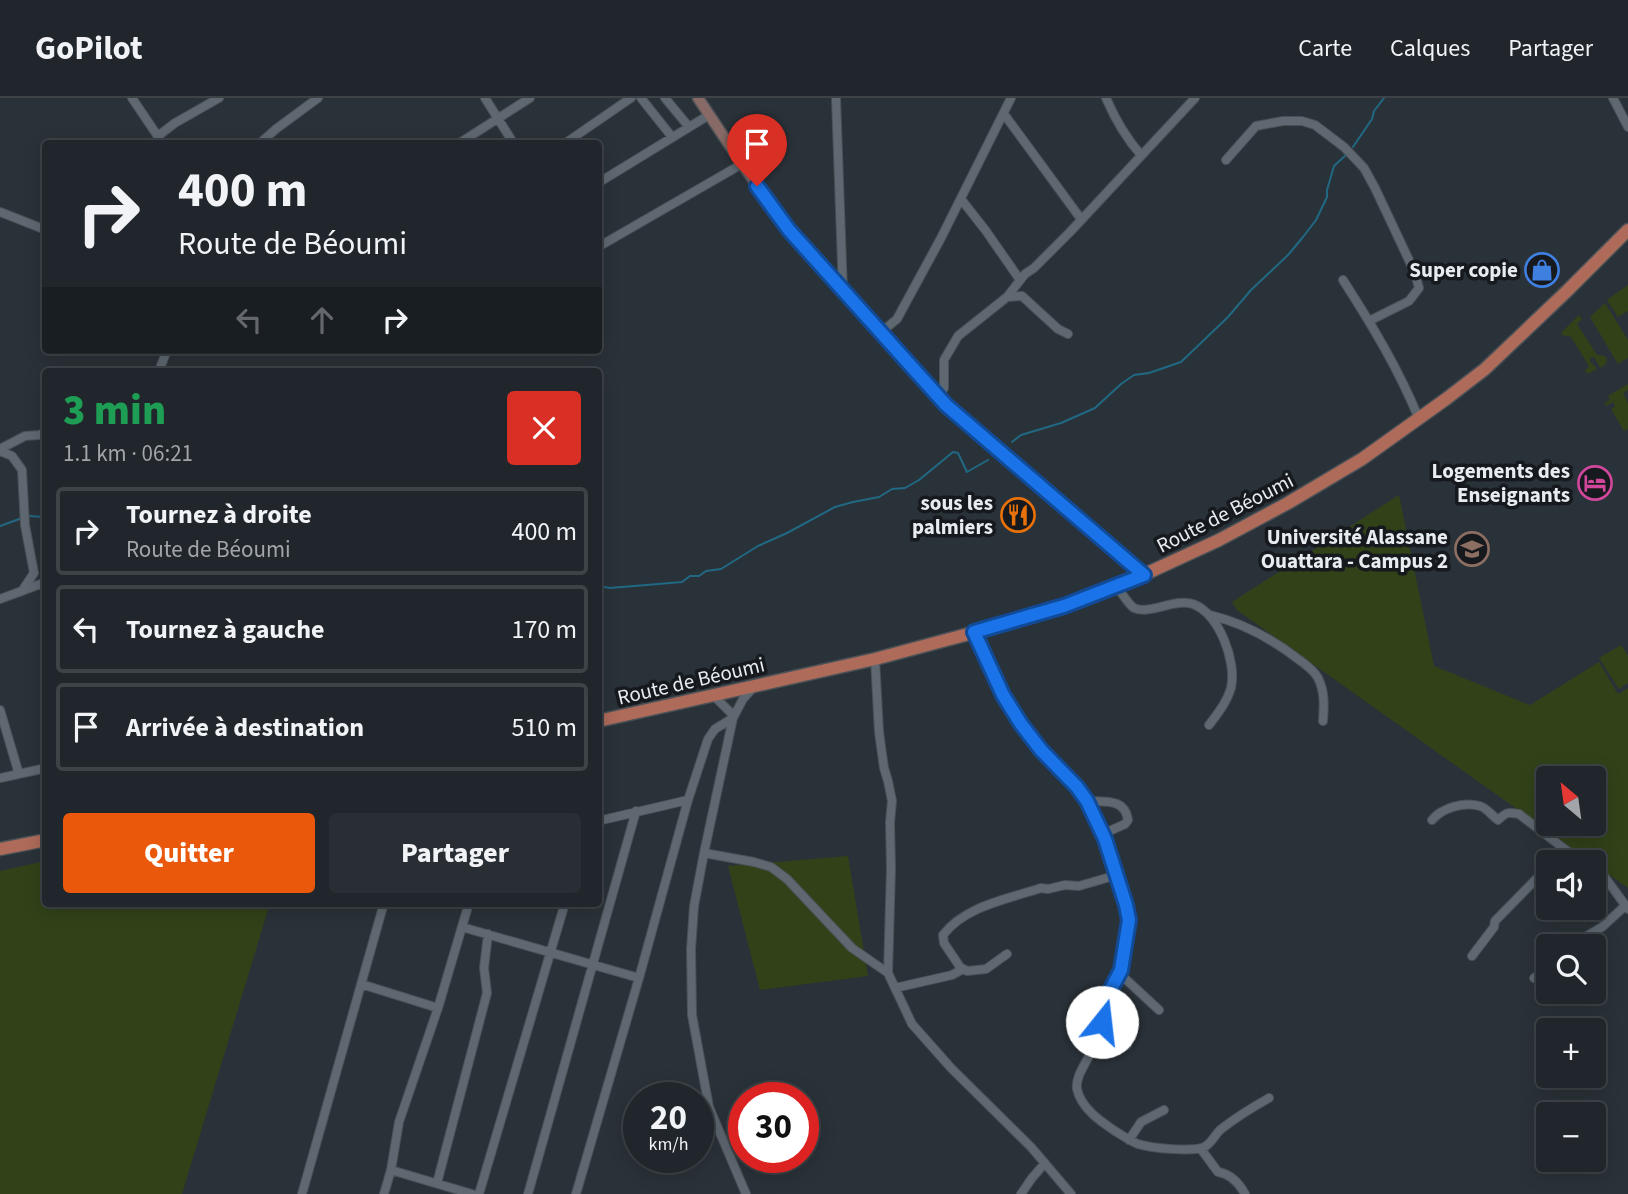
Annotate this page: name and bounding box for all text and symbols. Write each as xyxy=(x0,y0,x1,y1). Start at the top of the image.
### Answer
text: GoPilot xyxy=(35,25,143,72)
text: Carte xyxy=(1298,31,1352,66)
text: Calques xyxy=(1390,31,1470,66)
text: Partager xyxy=(1508,31,1593,66)
pin xyxy=(727,114,787,186)
icon: arrive xyxy=(738,125,776,163)
text: 400 m xyxy=(178,156,307,226)
icon: right xyxy=(63,168,154,259)
text: Route de Béoumi xyxy=(178,221,407,267)
shop icon: Super copie xyxy=(1523,251,1561,289)
place label: Super copie xyxy=(1409,255,1518,285)
icon: left xyxy=(230,301,268,339)
icon: ahead xyxy=(303,301,341,339)
icon: right xyxy=(376,301,414,339)
text: 3 min xyxy=(63,381,166,441)
button: close xyxy=(507,391,581,465)
text: 1.1 km · 06:21 xyxy=(63,437,193,470)
place label: Logements des Enseignants xyxy=(1432,456,1570,510)
hotel icon: Logements des Enseignants xyxy=(1576,464,1614,502)
street label: Route de Béoumi xyxy=(1151,465,1299,561)
place label: sous les palmiers xyxy=(912,488,993,542)
text: Tournez à droite xyxy=(126,496,312,533)
restaurant icon: sous les palmiers xyxy=(999,496,1037,534)
icon: right xyxy=(67,512,105,550)
text: 400 m xyxy=(511,513,577,550)
place label: Université Alassane Ouattara - Campus 2 xyxy=(1261,522,1448,576)
school or university icon: Université Alassane Ouattara - Campus 2 xyxy=(1453,530,1491,568)
text: Route de Béoumi xyxy=(126,533,291,566)
icon: left xyxy=(67,610,105,648)
text: Tournez à gauche xyxy=(126,611,325,648)
text: 170 m xyxy=(511,611,577,648)
street label: Route de Béoumi xyxy=(614,649,768,713)
icon: arrive xyxy=(67,708,105,746)
text: Arrivée à destination xyxy=(126,709,364,746)
text: 510 m xyxy=(511,709,577,746)
north arrow xyxy=(1536,766,1606,836)
map controls xyxy=(1536,766,1606,1172)
button: Quitter xyxy=(63,813,315,893)
button: Partager xyxy=(329,813,581,893)
button: sound xyxy=(1536,850,1606,920)
button: search xyxy=(1536,934,1606,1004)
position arrow xyxy=(1065,985,1139,1059)
button: + xyxy=(1536,1018,1606,1088)
speed limit sign: 30 xyxy=(728,1082,819,1173)
text: 20 xyxy=(650,1093,687,1143)
button: − xyxy=(1536,1102,1606,1172)
text: km/h xyxy=(649,1132,688,1157)

